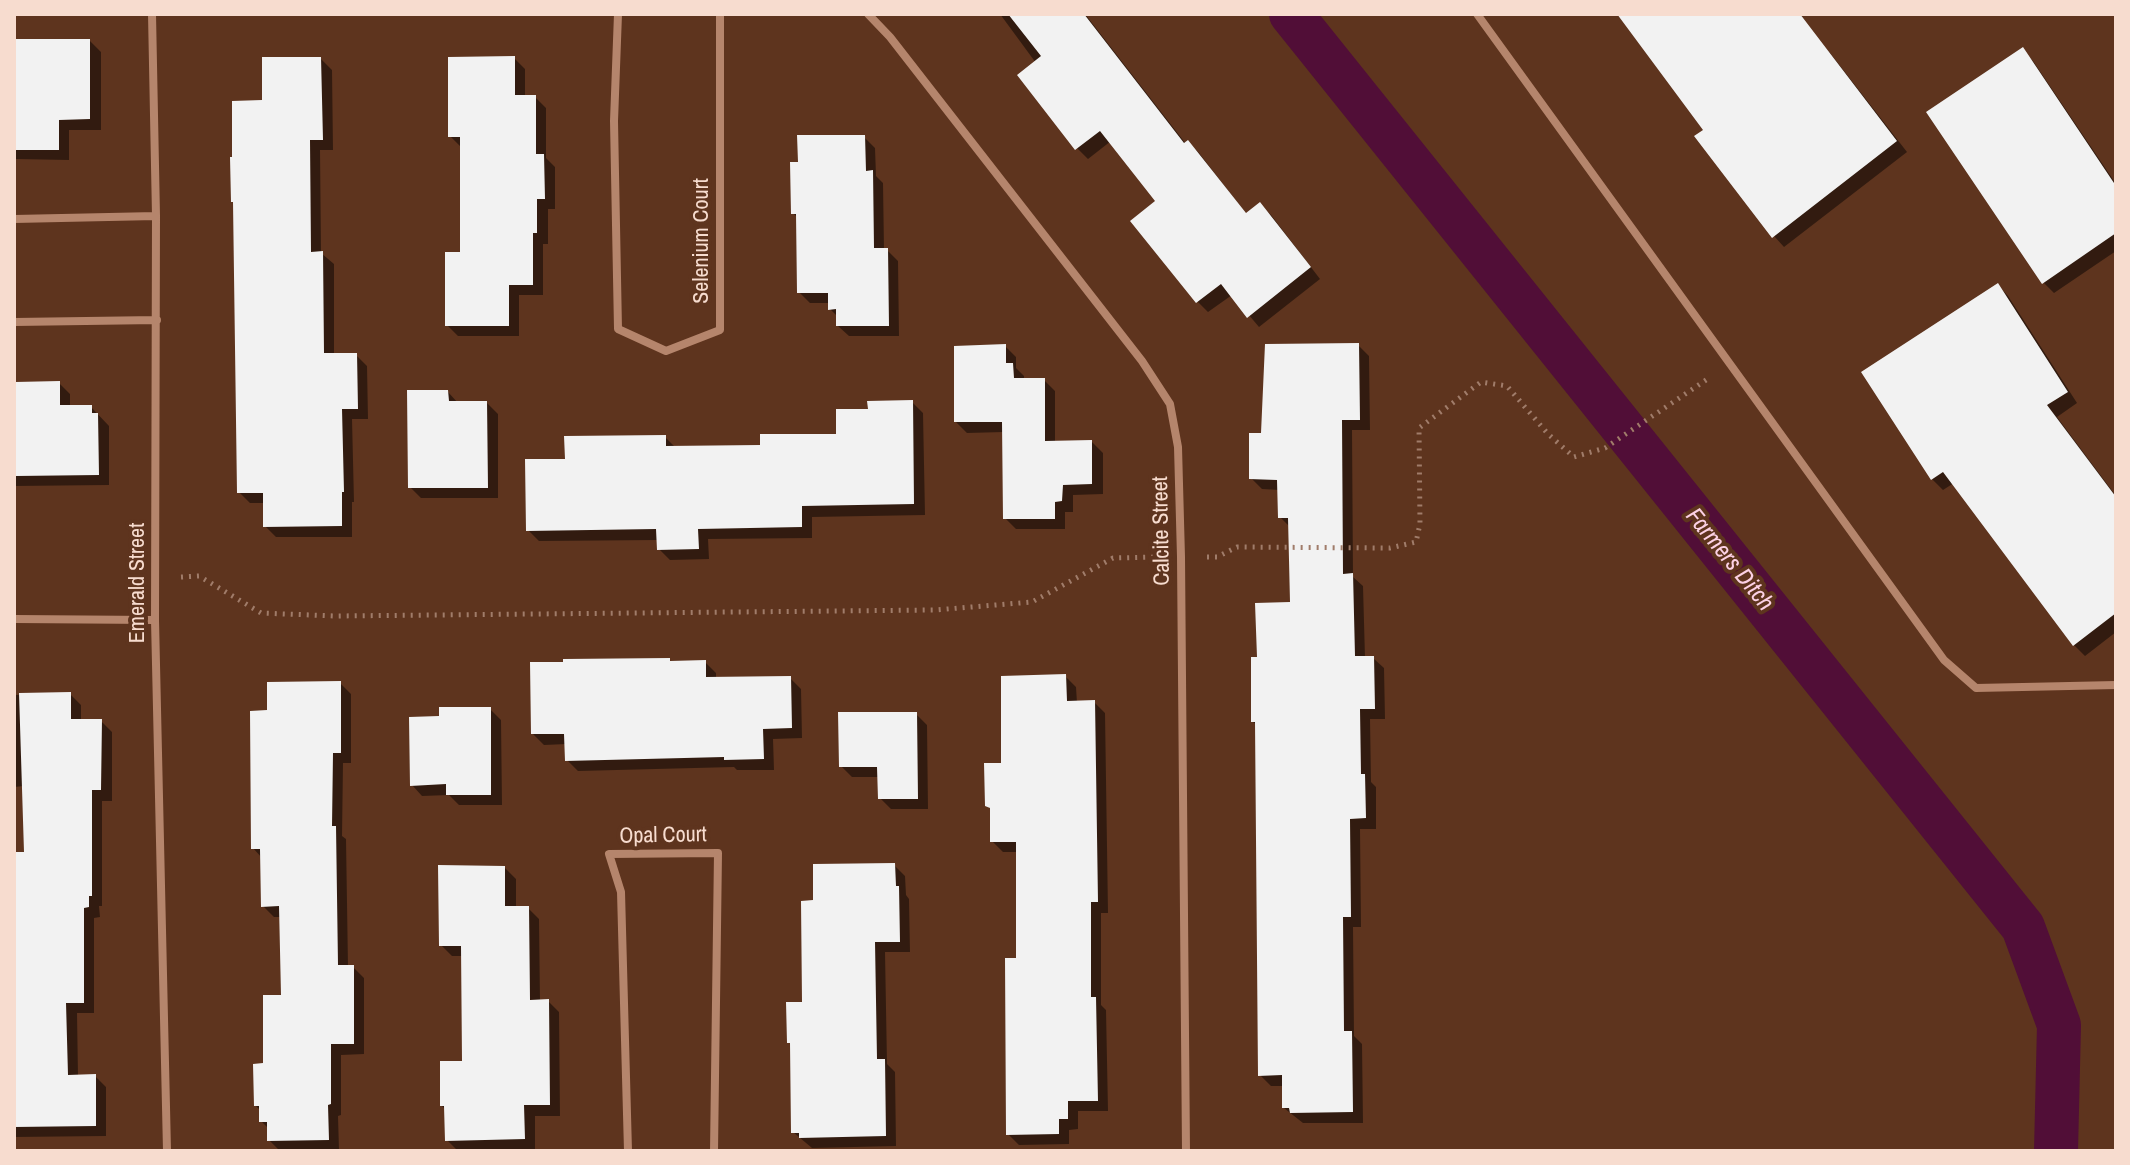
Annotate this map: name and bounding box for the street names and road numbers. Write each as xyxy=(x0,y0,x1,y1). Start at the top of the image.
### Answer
street label: Selenium Court xyxy=(689,178,715,304)
street label: Calcite Street xyxy=(1148,476,1176,586)
street label: Emerald Street xyxy=(125,523,151,643)
street label: Opal Court xyxy=(619,822,707,850)

